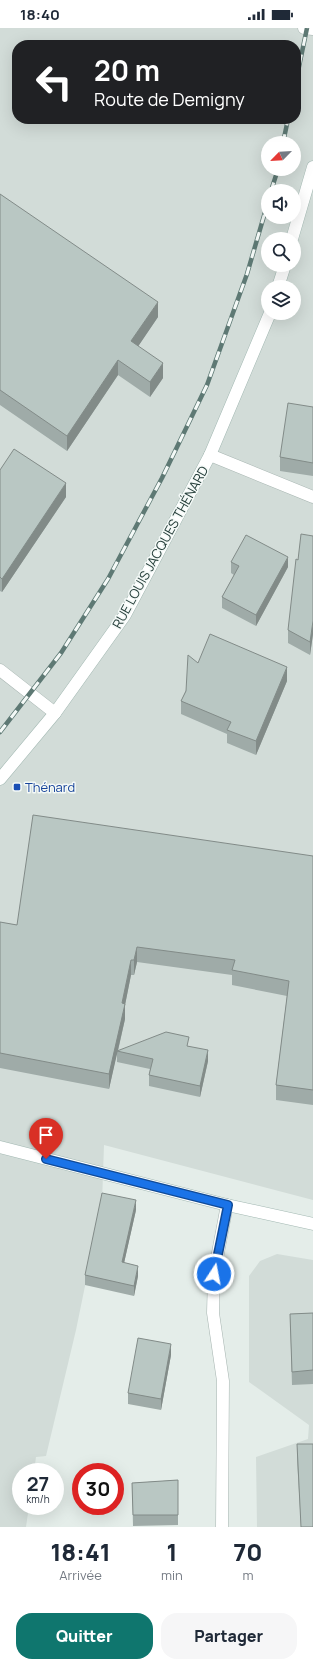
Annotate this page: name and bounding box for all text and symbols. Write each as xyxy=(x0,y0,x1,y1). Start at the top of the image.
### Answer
text: 18:40 xyxy=(20,4,60,25)
text: 20 m xyxy=(94,51,160,89)
icon: left xyxy=(28,56,80,108)
text: Route de Demigny xyxy=(94,87,245,111)
north arrow xyxy=(261,136,301,176)
map controls xyxy=(261,136,301,320)
button: sound xyxy=(261,184,301,224)
button: search xyxy=(261,232,301,272)
button: layers xyxy=(261,280,301,320)
street label: RUE LOUIS JACQUES THÉNARD xyxy=(108,462,212,632)
place label: Thénard xyxy=(25,778,75,796)
marker: Thénard xyxy=(12,782,22,792)
pin xyxy=(29,1118,63,1159)
icon: arrive xyxy=(35,1124,57,1146)
position arrow xyxy=(193,1253,235,1295)
speed limit sign: 30 xyxy=(72,1463,124,1515)
text: 27 xyxy=(27,1470,49,1497)
text: km/h xyxy=(26,1492,50,1506)
text: 18:41 xyxy=(50,1535,111,1568)
text: 1 xyxy=(166,1535,177,1568)
text: 70 xyxy=(233,1535,263,1568)
text: Arrivée xyxy=(59,1566,102,1584)
text: min xyxy=(161,1566,183,1584)
text: m xyxy=(242,1566,253,1584)
button: Quitter xyxy=(16,1613,153,1659)
button: Partager xyxy=(161,1613,297,1659)

